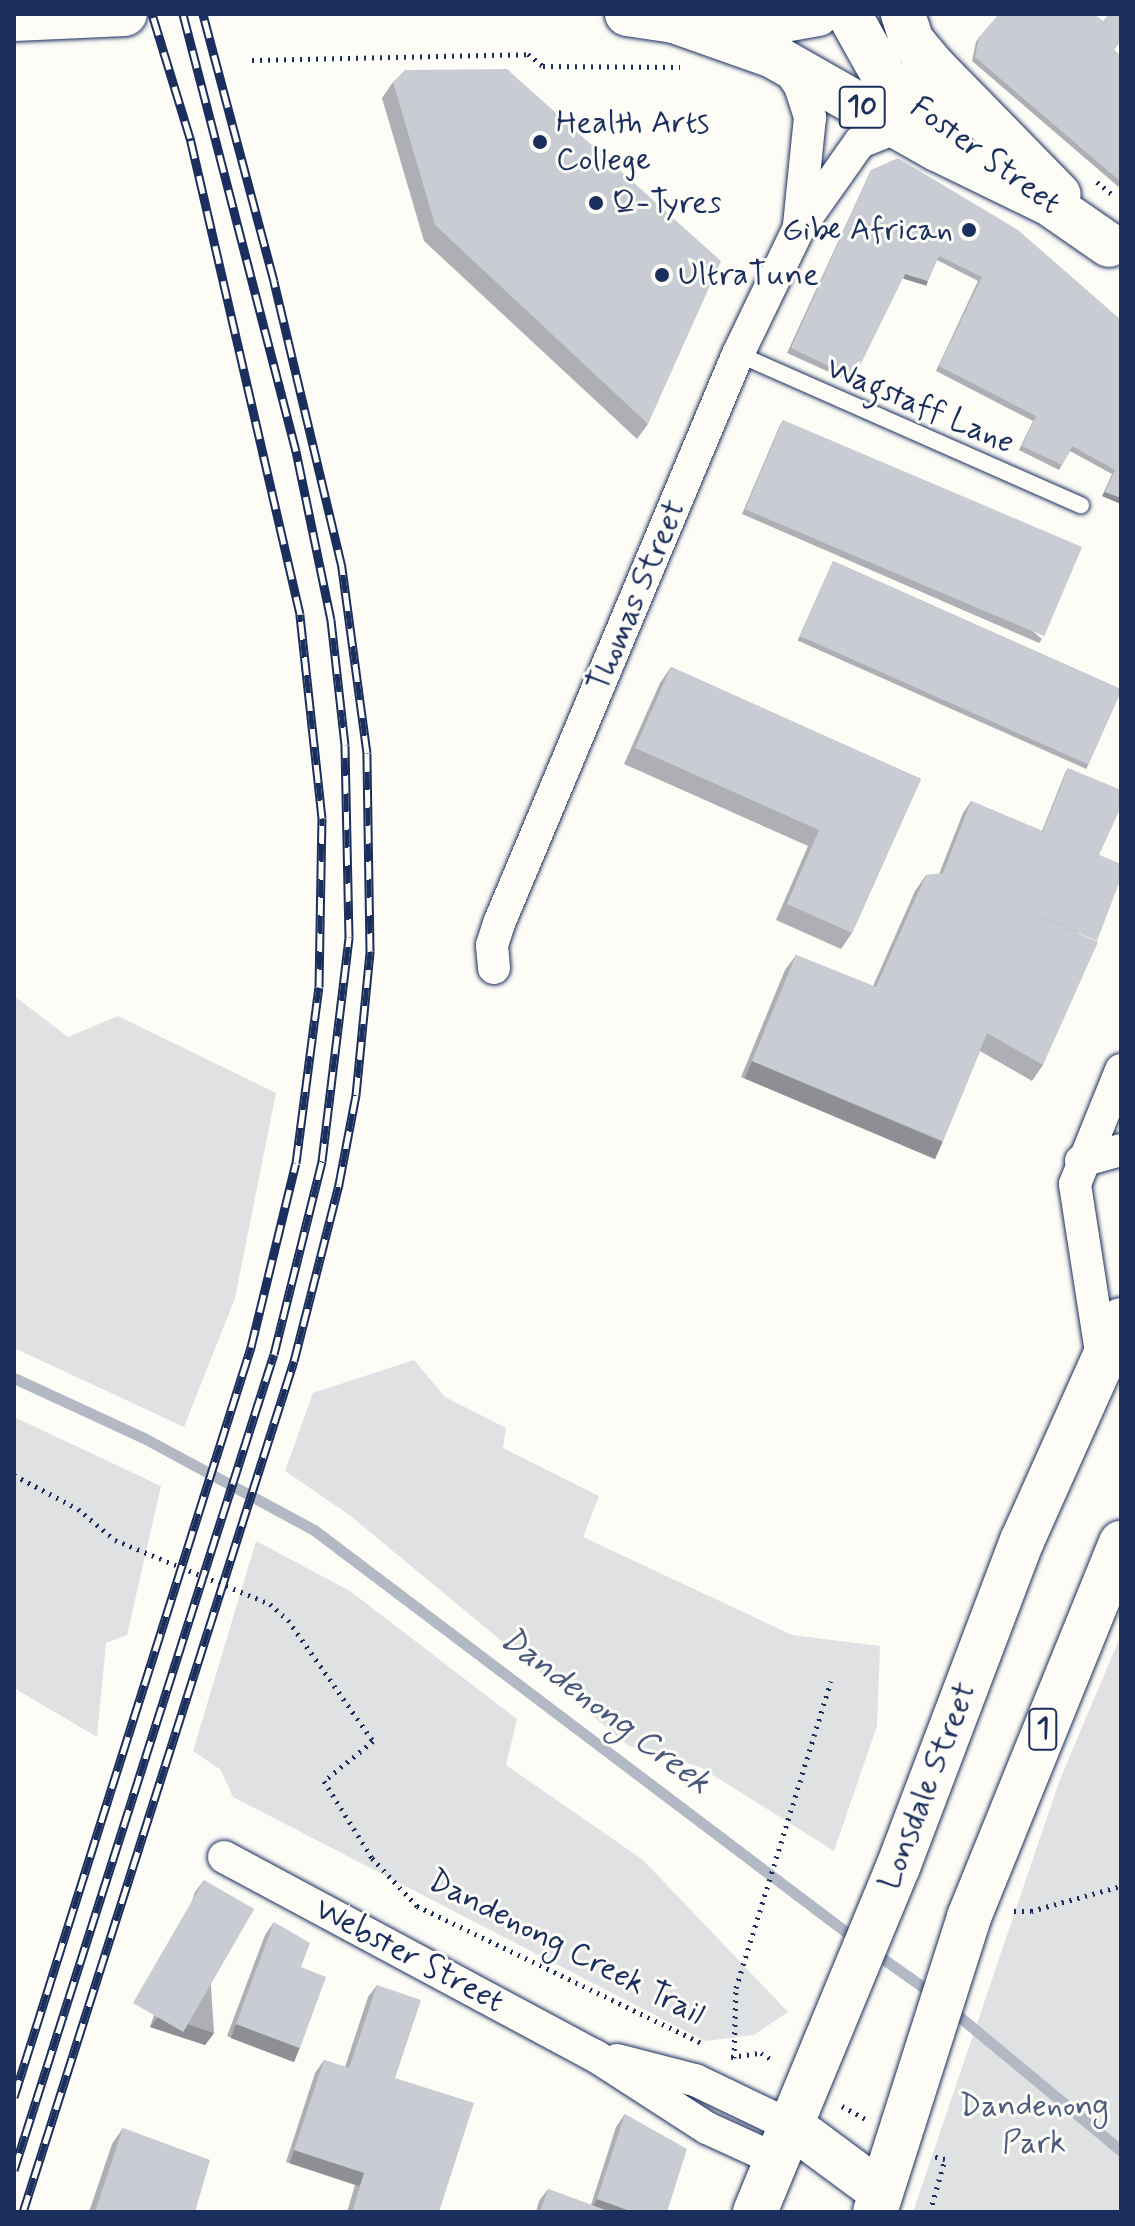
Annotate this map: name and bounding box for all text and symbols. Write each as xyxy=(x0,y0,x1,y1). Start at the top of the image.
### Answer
road number: 10 xyxy=(838,81,886,133)
street label: Foster Street xyxy=(900,87,1070,225)
place label: Health Arts College xyxy=(556,105,709,180)
marker: Health Arts College xyxy=(531,133,549,151)
place label: Q-Tyres xyxy=(612,184,722,222)
marker: Q-Tyres xyxy=(587,194,605,212)
place label: Gibe African xyxy=(782,211,953,249)
marker: Gibe African xyxy=(960,221,978,239)
place label: UltraTune xyxy=(678,256,819,294)
marker: UltraTune xyxy=(653,266,671,284)
street label: Wagstaff Lane xyxy=(819,349,1021,463)
street label: Thomas Street xyxy=(580,495,694,697)
water label: Dandenong Creek xyxy=(492,1619,718,1803)
street label: Lonsdale Street xyxy=(871,1678,985,1894)
road number: 1 xyxy=(1027,1703,1059,1755)
street label: Dandenong Creek Trail xyxy=(421,1862,711,2034)
street label: Webster Street xyxy=(306,1889,512,2023)
park label: Dandenong Park xyxy=(959,2088,1109,2163)

